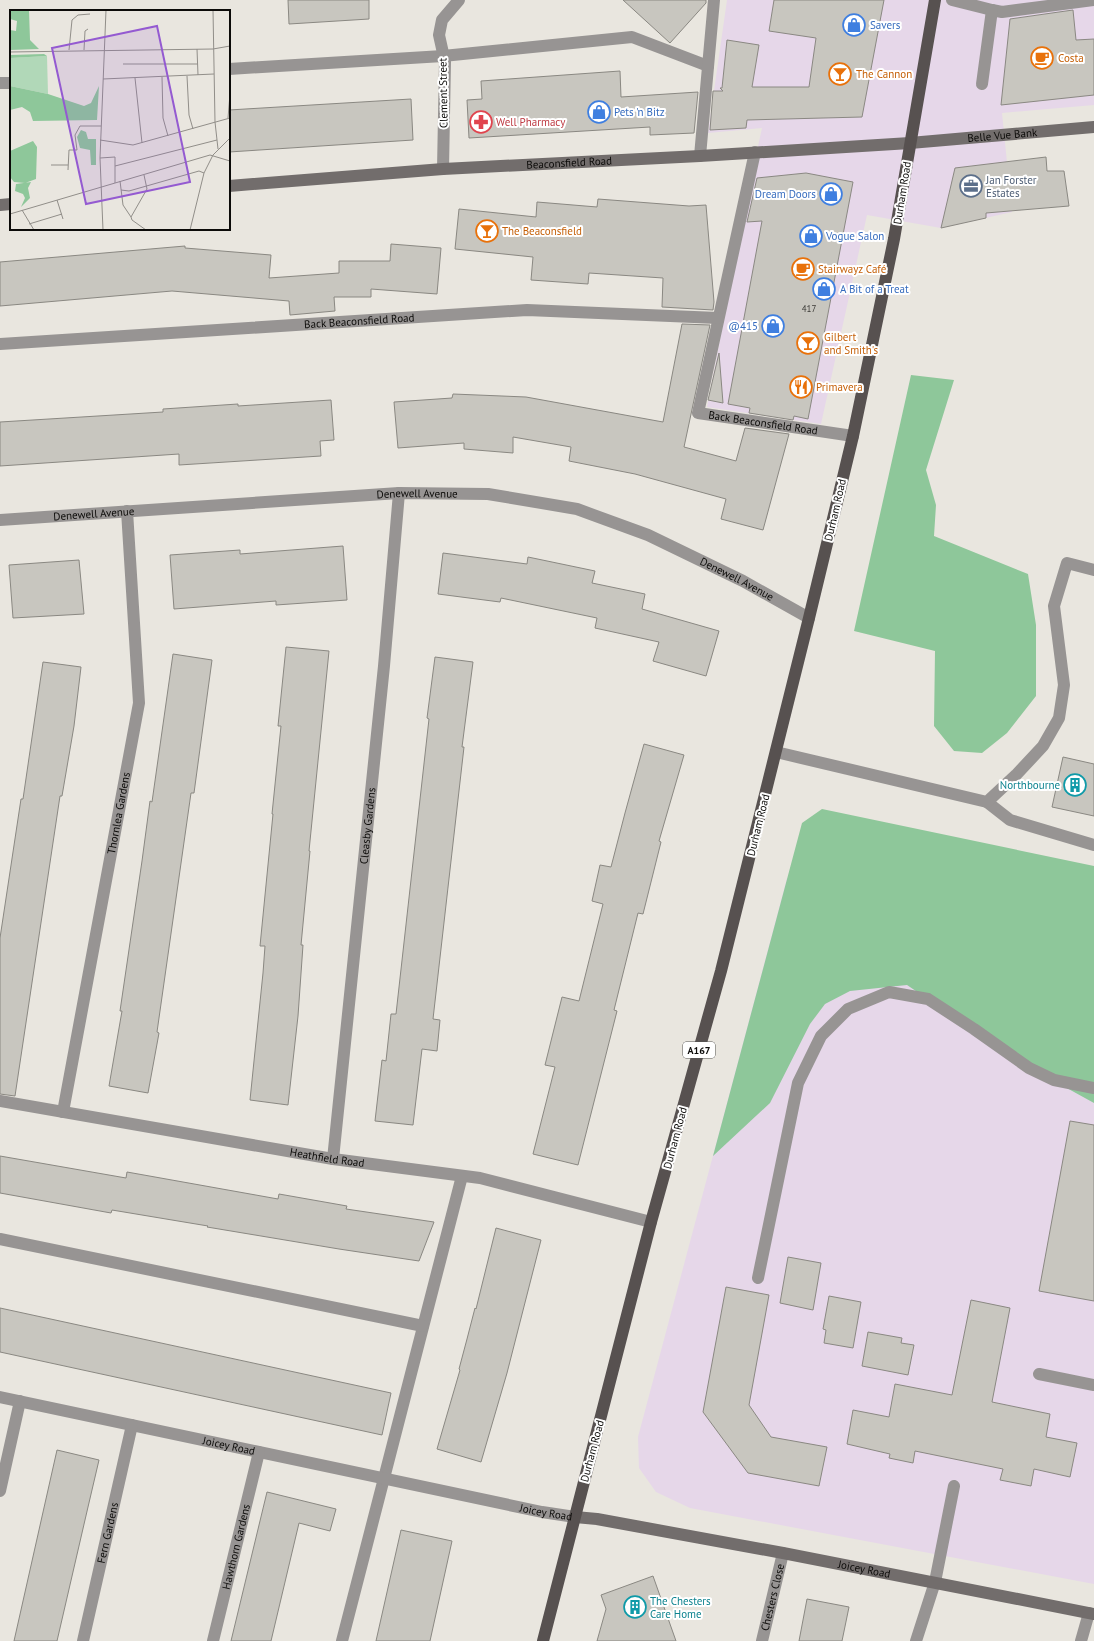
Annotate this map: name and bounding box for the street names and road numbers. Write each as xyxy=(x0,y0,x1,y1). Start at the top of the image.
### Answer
street label: Clement Street xyxy=(435,57,451,128)
street label: Belle Vue Bank xyxy=(967,125,1038,145)
street label: Beaconsfield Road xyxy=(526,153,612,172)
street label: Durham Road xyxy=(890,160,914,225)
street label: Back Beaconsfield Road xyxy=(304,310,415,331)
street label: Back Beaconsfield Road xyxy=(707,408,819,438)
street label: Durham Road xyxy=(821,477,849,543)
street label: Denewell Avenue xyxy=(376,486,458,502)
street label: Denewell Avenue xyxy=(53,504,135,523)
street label: Denewell Avenue xyxy=(698,554,777,604)
street label: Thornlea Gardens xyxy=(104,771,133,855)
street label: Cleasby Gardens xyxy=(357,786,378,865)
street label: Durham Road xyxy=(744,792,772,858)
road number: A167 xyxy=(683,1042,715,1058)
street label: Durham Road xyxy=(660,1105,690,1170)
street label: Heathfield Road xyxy=(289,1145,365,1170)
street label: Durham Road xyxy=(577,1418,607,1483)
street label: Joicey Road xyxy=(200,1433,256,1458)
street label: Joicey Road xyxy=(517,1500,573,1524)
street label: Fern Gardens xyxy=(94,1501,121,1565)
street label: Hawthorn Gardens xyxy=(219,1502,253,1591)
street label: Joicey Road xyxy=(836,1557,892,1581)
street label: Chesters Close xyxy=(758,1562,787,1632)

